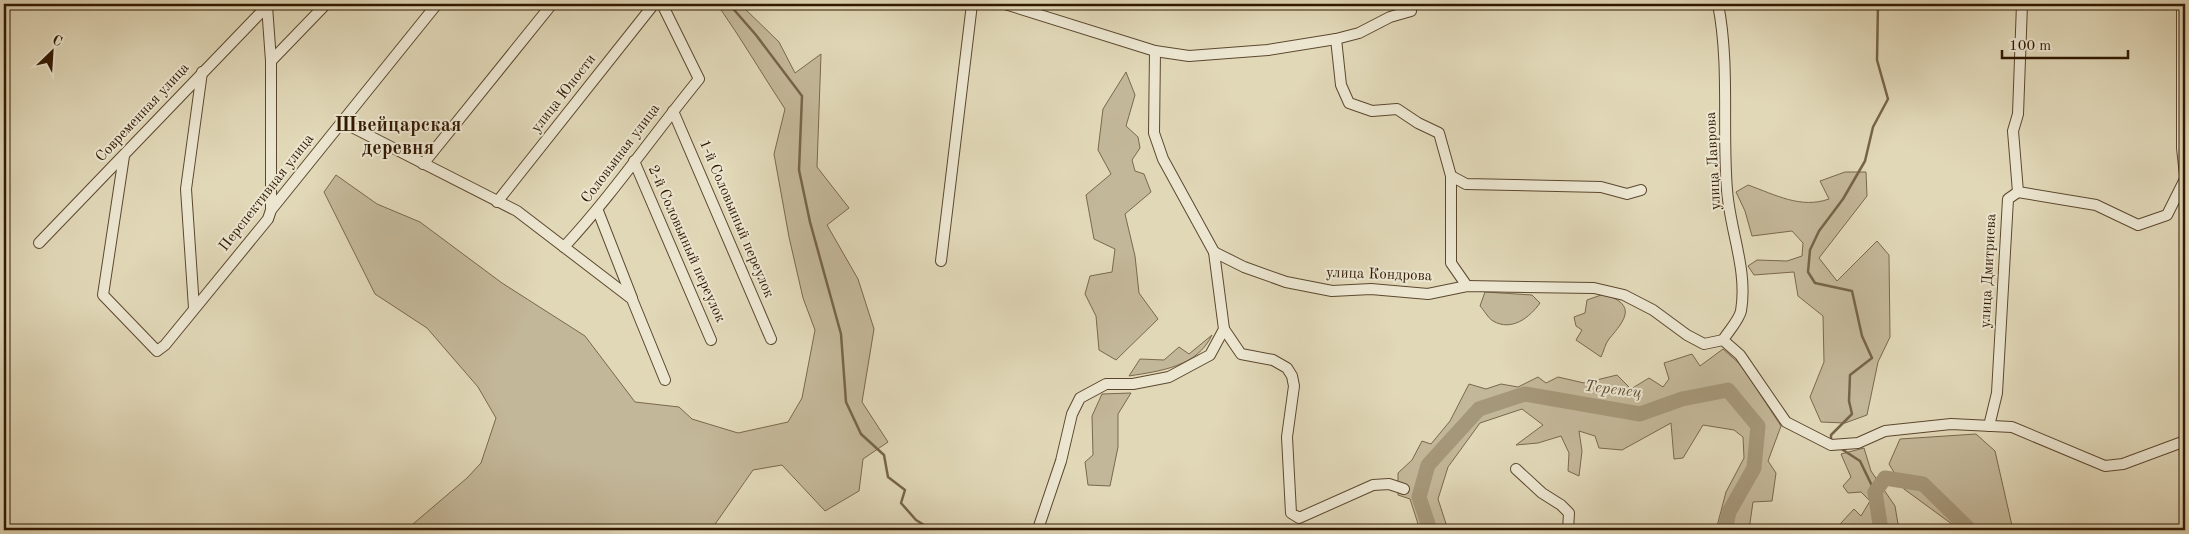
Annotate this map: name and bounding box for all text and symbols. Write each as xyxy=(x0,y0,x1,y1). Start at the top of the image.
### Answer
north arrow xyxy=(28,28,78,78)
scale bar xyxy=(2002,28,2128,60)
text: С xyxy=(50,33,64,49)
text: 100 m xyxy=(2009,39,2051,54)
street label: улица Юности xyxy=(529,52,599,136)
street label: Современная улица xyxy=(93,60,193,165)
street label: Соловьиная улица xyxy=(579,101,663,206)
street label: улица Лаврова xyxy=(1704,111,1724,211)
district label: Швейцарская деревня xyxy=(335,116,462,159)
street label: Перспективная улица xyxy=(217,131,318,254)
street label: 1-й Соловьиный переулок xyxy=(696,138,776,301)
street label: 2-й Соловьиный переулок xyxy=(645,163,728,325)
street label: улица Дмитриева xyxy=(1979,213,2000,329)
street label: улица Кондрова xyxy=(1326,266,1433,284)
water label: Терепец xyxy=(1583,379,1643,401)

